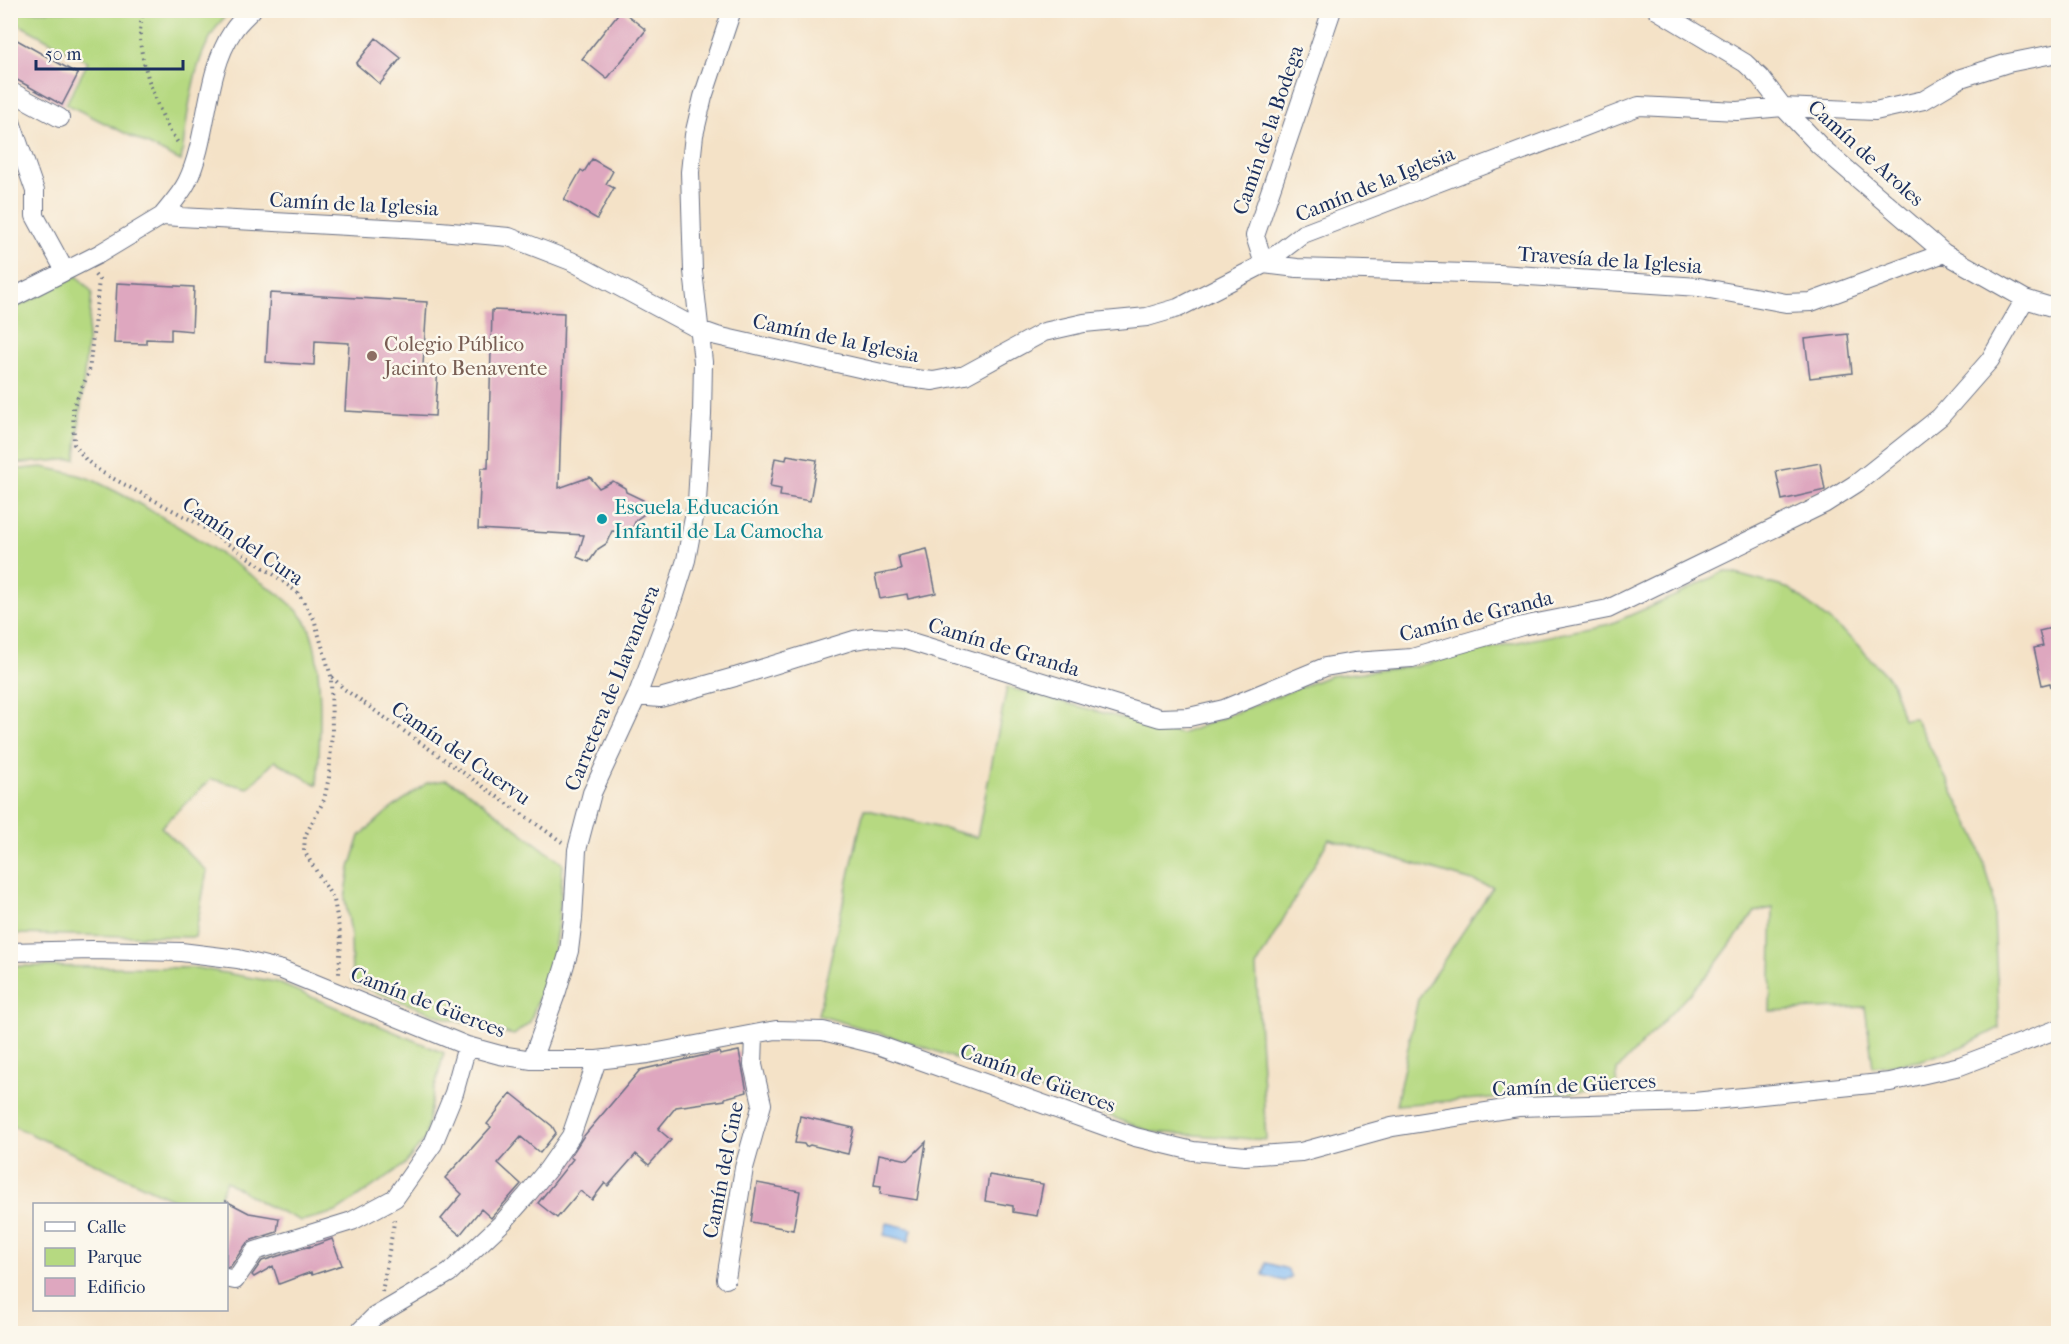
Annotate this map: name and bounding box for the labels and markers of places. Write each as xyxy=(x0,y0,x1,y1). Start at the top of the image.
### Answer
place label: Colegio Público Jacinto Benavente xyxy=(382,332,547,380)
marker: Colegio Público Jacinto Benavente xyxy=(365,349,379,363)
place label: Escuela Educación Infantil de La Camocha xyxy=(614,495,823,543)
marker: Escuela Educación Infantil de La Camocha xyxy=(595,512,609,526)

